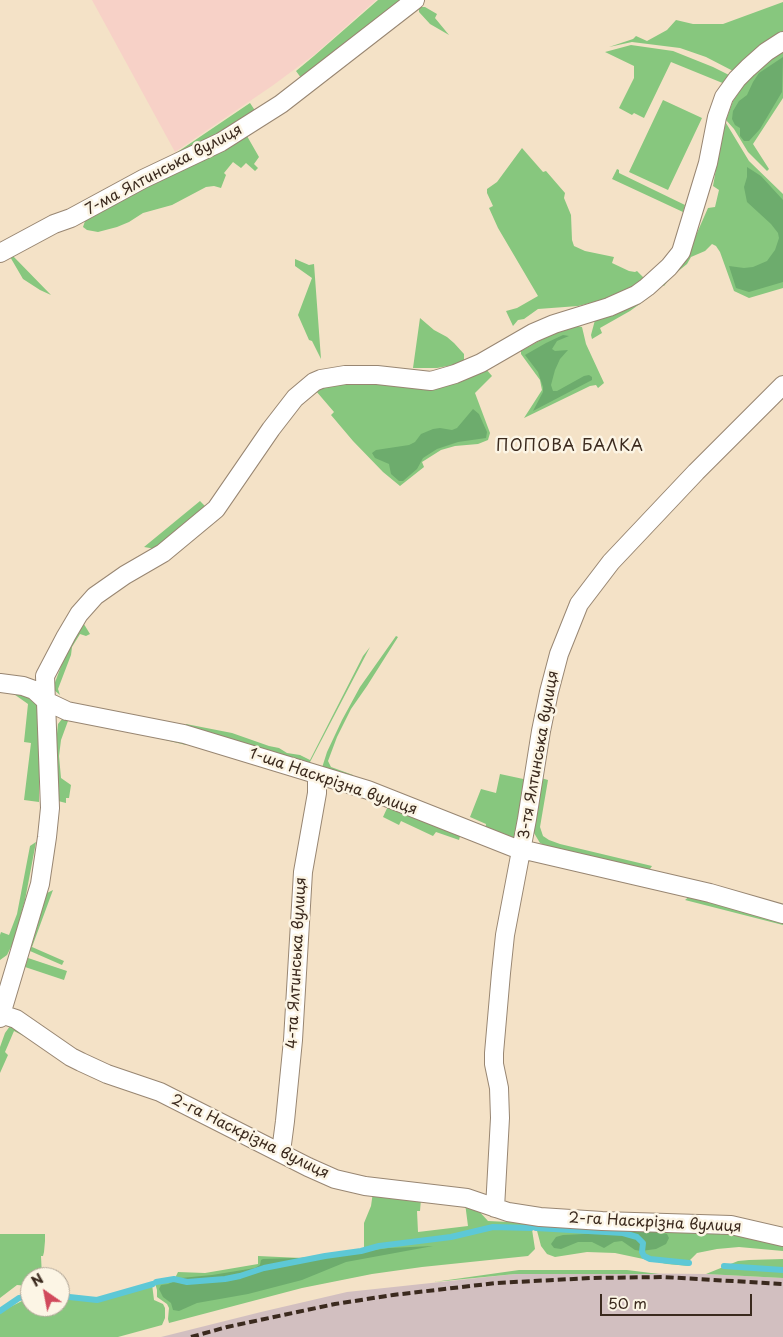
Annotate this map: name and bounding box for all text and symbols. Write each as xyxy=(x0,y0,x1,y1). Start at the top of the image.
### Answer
street label: 7-ма Ялтинська вулиця xyxy=(82,121,246,219)
district label: ПОПОВА БАЛКА xyxy=(495,437,645,457)
street label: 3-тя Ялтинська вулиця xyxy=(515,669,563,841)
street label: 1-ша Наскрізна вулиця xyxy=(247,745,419,819)
street label: 4-та Ялтинська вулиця xyxy=(284,877,310,1049)
street label: 2-га Наскрізна вулиця xyxy=(168,1091,332,1183)
street label: 2-га Наскрізна вулиця xyxy=(568,1209,742,1237)
north arrow xyxy=(20,1267,70,1317)
text: N xyxy=(27,1268,47,1292)
scale bar xyxy=(603,1284,756,1316)
text: 50 m xyxy=(608,1291,647,1314)

